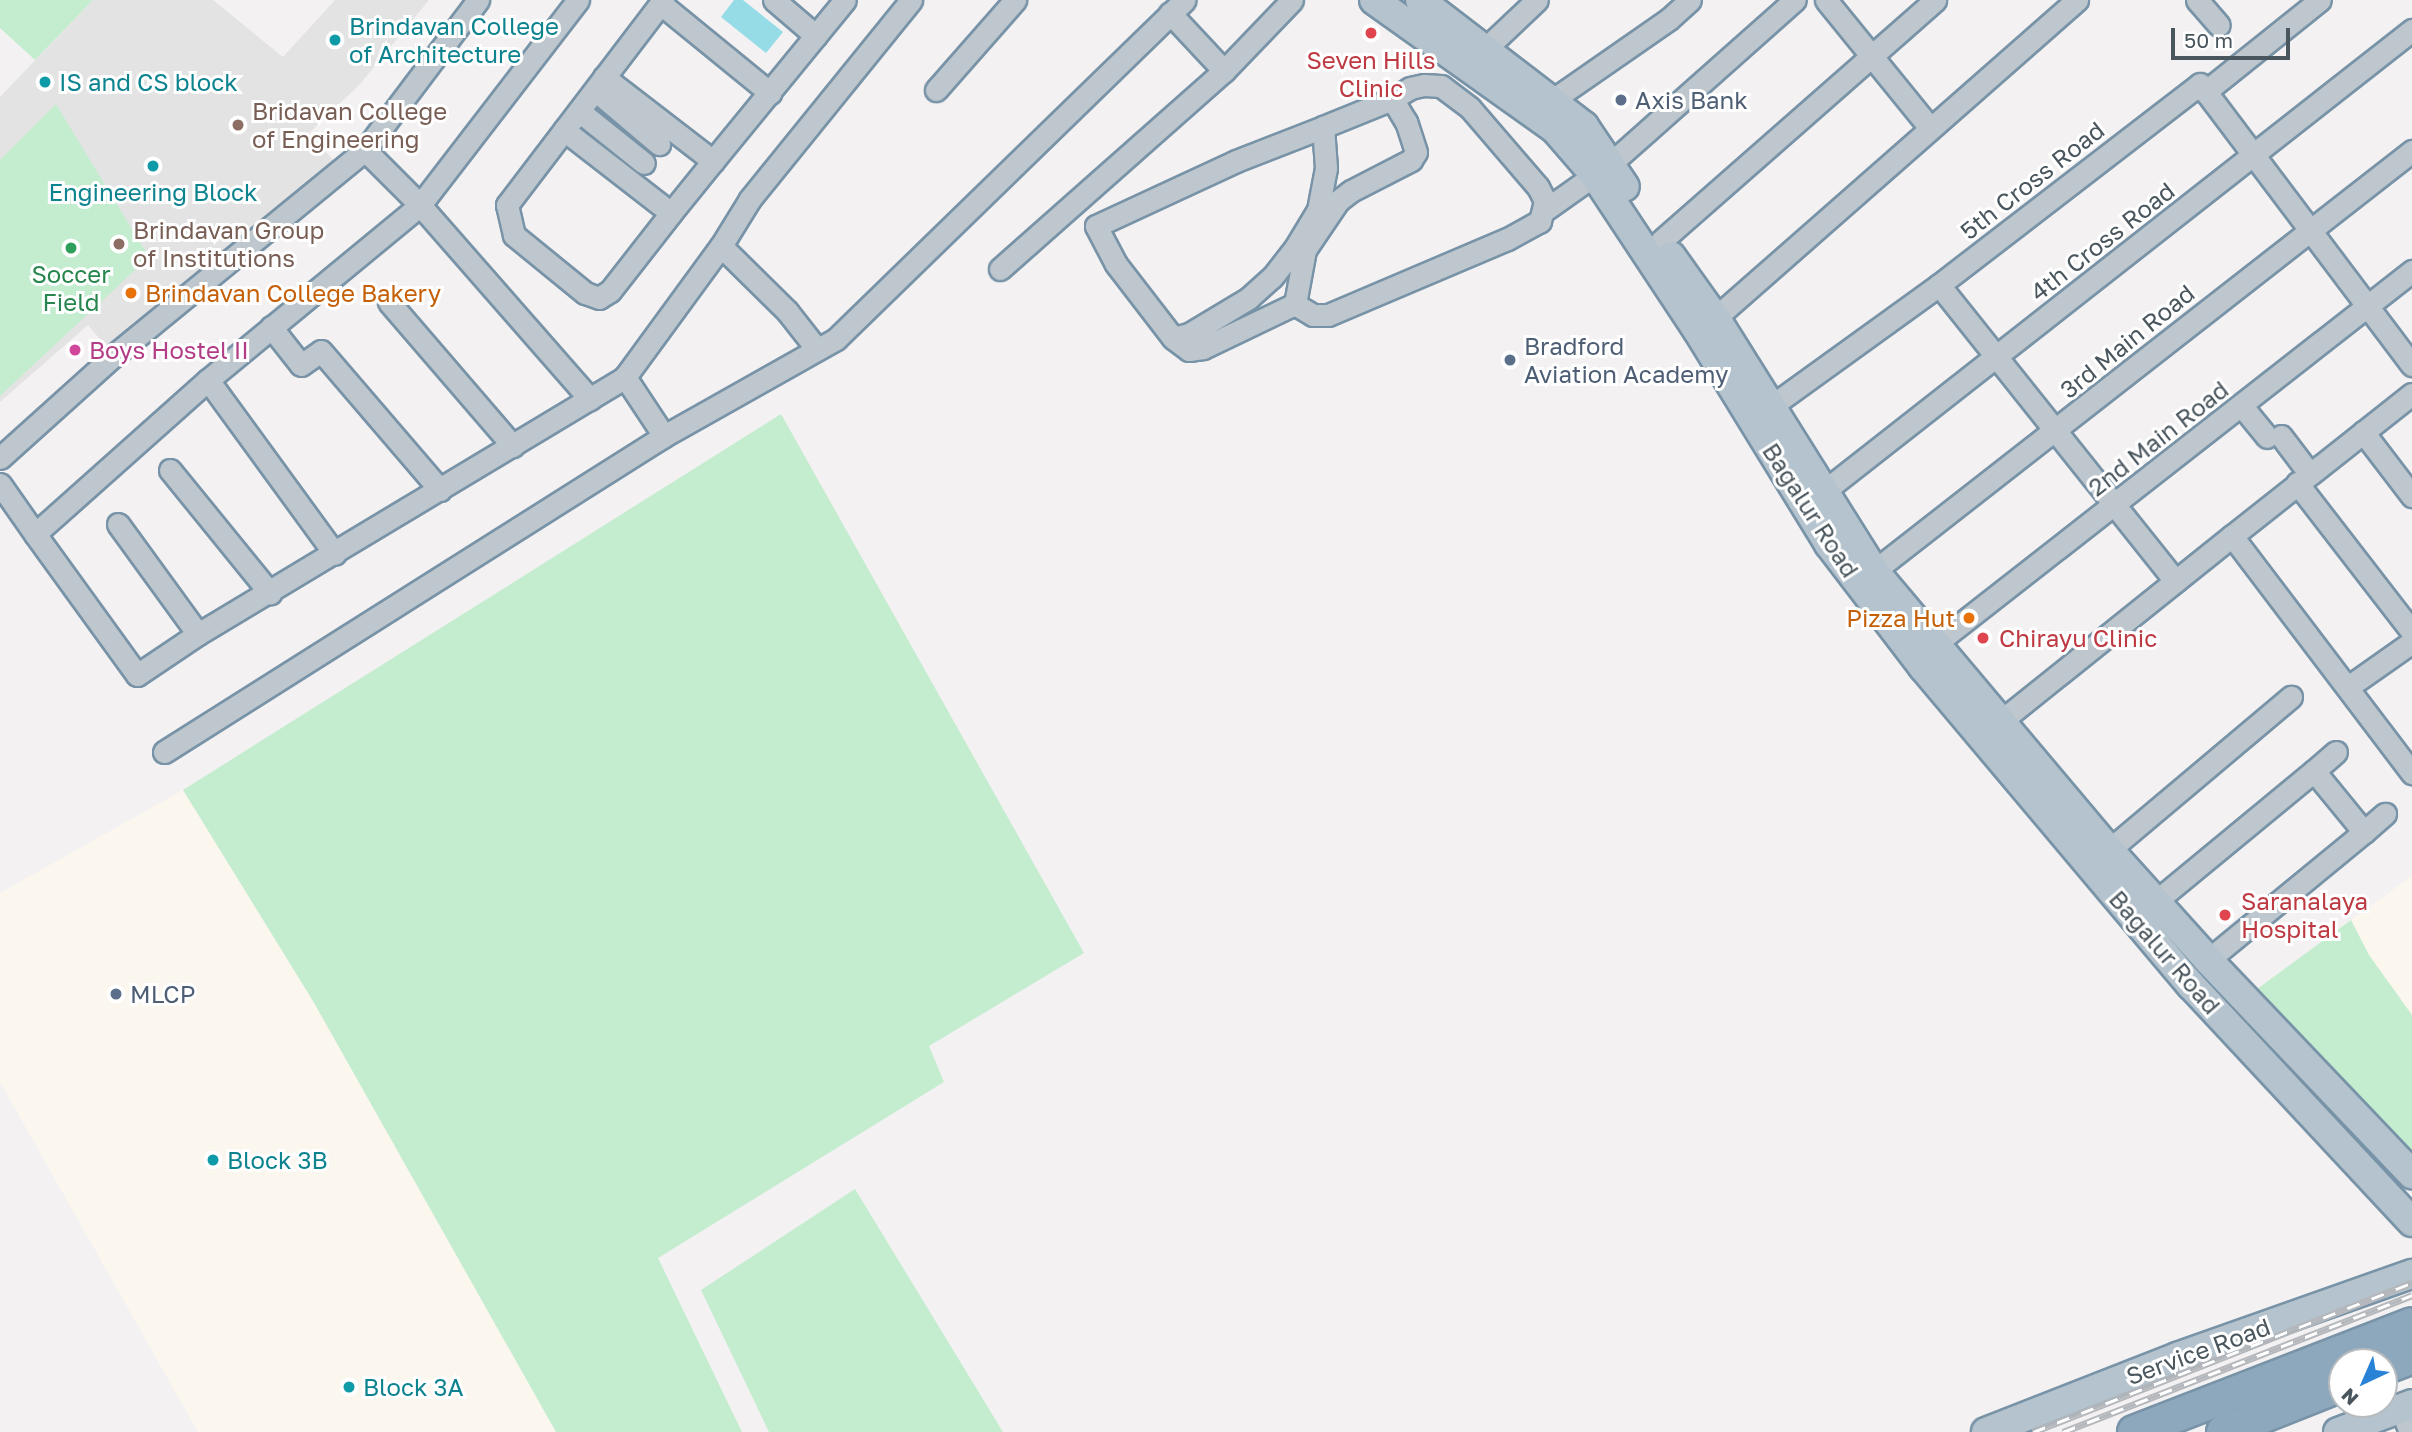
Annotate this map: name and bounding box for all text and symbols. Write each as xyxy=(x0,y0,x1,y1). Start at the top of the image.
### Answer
place label: Brindavan College of Architecture xyxy=(349,12,559,68)
scale bar xyxy=(2174,14,2293,58)
marker: Seven Hills Clinic xyxy=(1361,23,1381,43)
text: 50 m xyxy=(2184,27,2233,53)
marker: Brindavan College of Architecture xyxy=(327,32,343,48)
place label: Seven Hills Clinic xyxy=(1306,46,1436,102)
place label: IS and CS block xyxy=(59,68,238,96)
marker: IS and CS block xyxy=(37,74,53,90)
place label: Axis Bank xyxy=(1635,86,1748,114)
marker: Axis Bank xyxy=(1613,92,1629,108)
place label: Bridavan College of Engineering xyxy=(252,97,447,153)
street label: 5th Cross Road xyxy=(1954,115,2110,245)
marker: Bridavan College of Engineering xyxy=(230,117,246,133)
marker: Engineering Block xyxy=(145,158,161,174)
street label: 4th Cross Road xyxy=(2024,176,2180,306)
place label: Engineering Block xyxy=(48,178,258,206)
place label: Brindavan Group of Institutions xyxy=(133,216,324,272)
marker: Brindavan Group of Institutions xyxy=(111,236,127,252)
marker: Soccer Field xyxy=(63,240,79,256)
place label: Soccer Field xyxy=(31,260,111,316)
street label: 3rd Main Road xyxy=(2054,278,2200,404)
place label: Brindavan College Bakery xyxy=(145,279,441,307)
marker: Brindavan College Bakery xyxy=(123,285,139,301)
place label: Bradford Aviation Academy xyxy=(1524,332,1728,388)
place label: Boys Hostel II xyxy=(89,336,249,364)
marker: Boys Hostel II xyxy=(67,342,83,358)
marker: Bradford Aviation Academy xyxy=(1502,352,1518,368)
street label: 2nd Main Road xyxy=(2082,374,2234,502)
street label: Bagalur Road xyxy=(1757,437,1865,583)
place label: Pizza Hut xyxy=(1846,604,1955,632)
marker: Pizza Hut xyxy=(1961,610,1977,626)
place label: Chirayu Clinic xyxy=(1999,624,2157,652)
marker: Chirayu Clinic xyxy=(1973,628,1993,648)
street label: Bagalur Road xyxy=(2104,884,2226,1020)
place label: Saranalaya Hospital xyxy=(2241,887,2368,943)
marker: Saranalaya Hospital xyxy=(2215,905,2235,925)
place label: MLCP xyxy=(130,980,195,1008)
marker: MLCP xyxy=(108,986,124,1002)
place label: Block 3B xyxy=(227,1146,328,1174)
marker: Block 3B xyxy=(205,1152,221,1168)
street label: Service Road xyxy=(2122,1312,2274,1390)
north arrow xyxy=(2328,1348,2398,1418)
place label: Block 3A xyxy=(363,1373,464,1401)
marker: Block 3A xyxy=(341,1379,357,1395)
text: N xyxy=(2336,1384,2363,1410)

